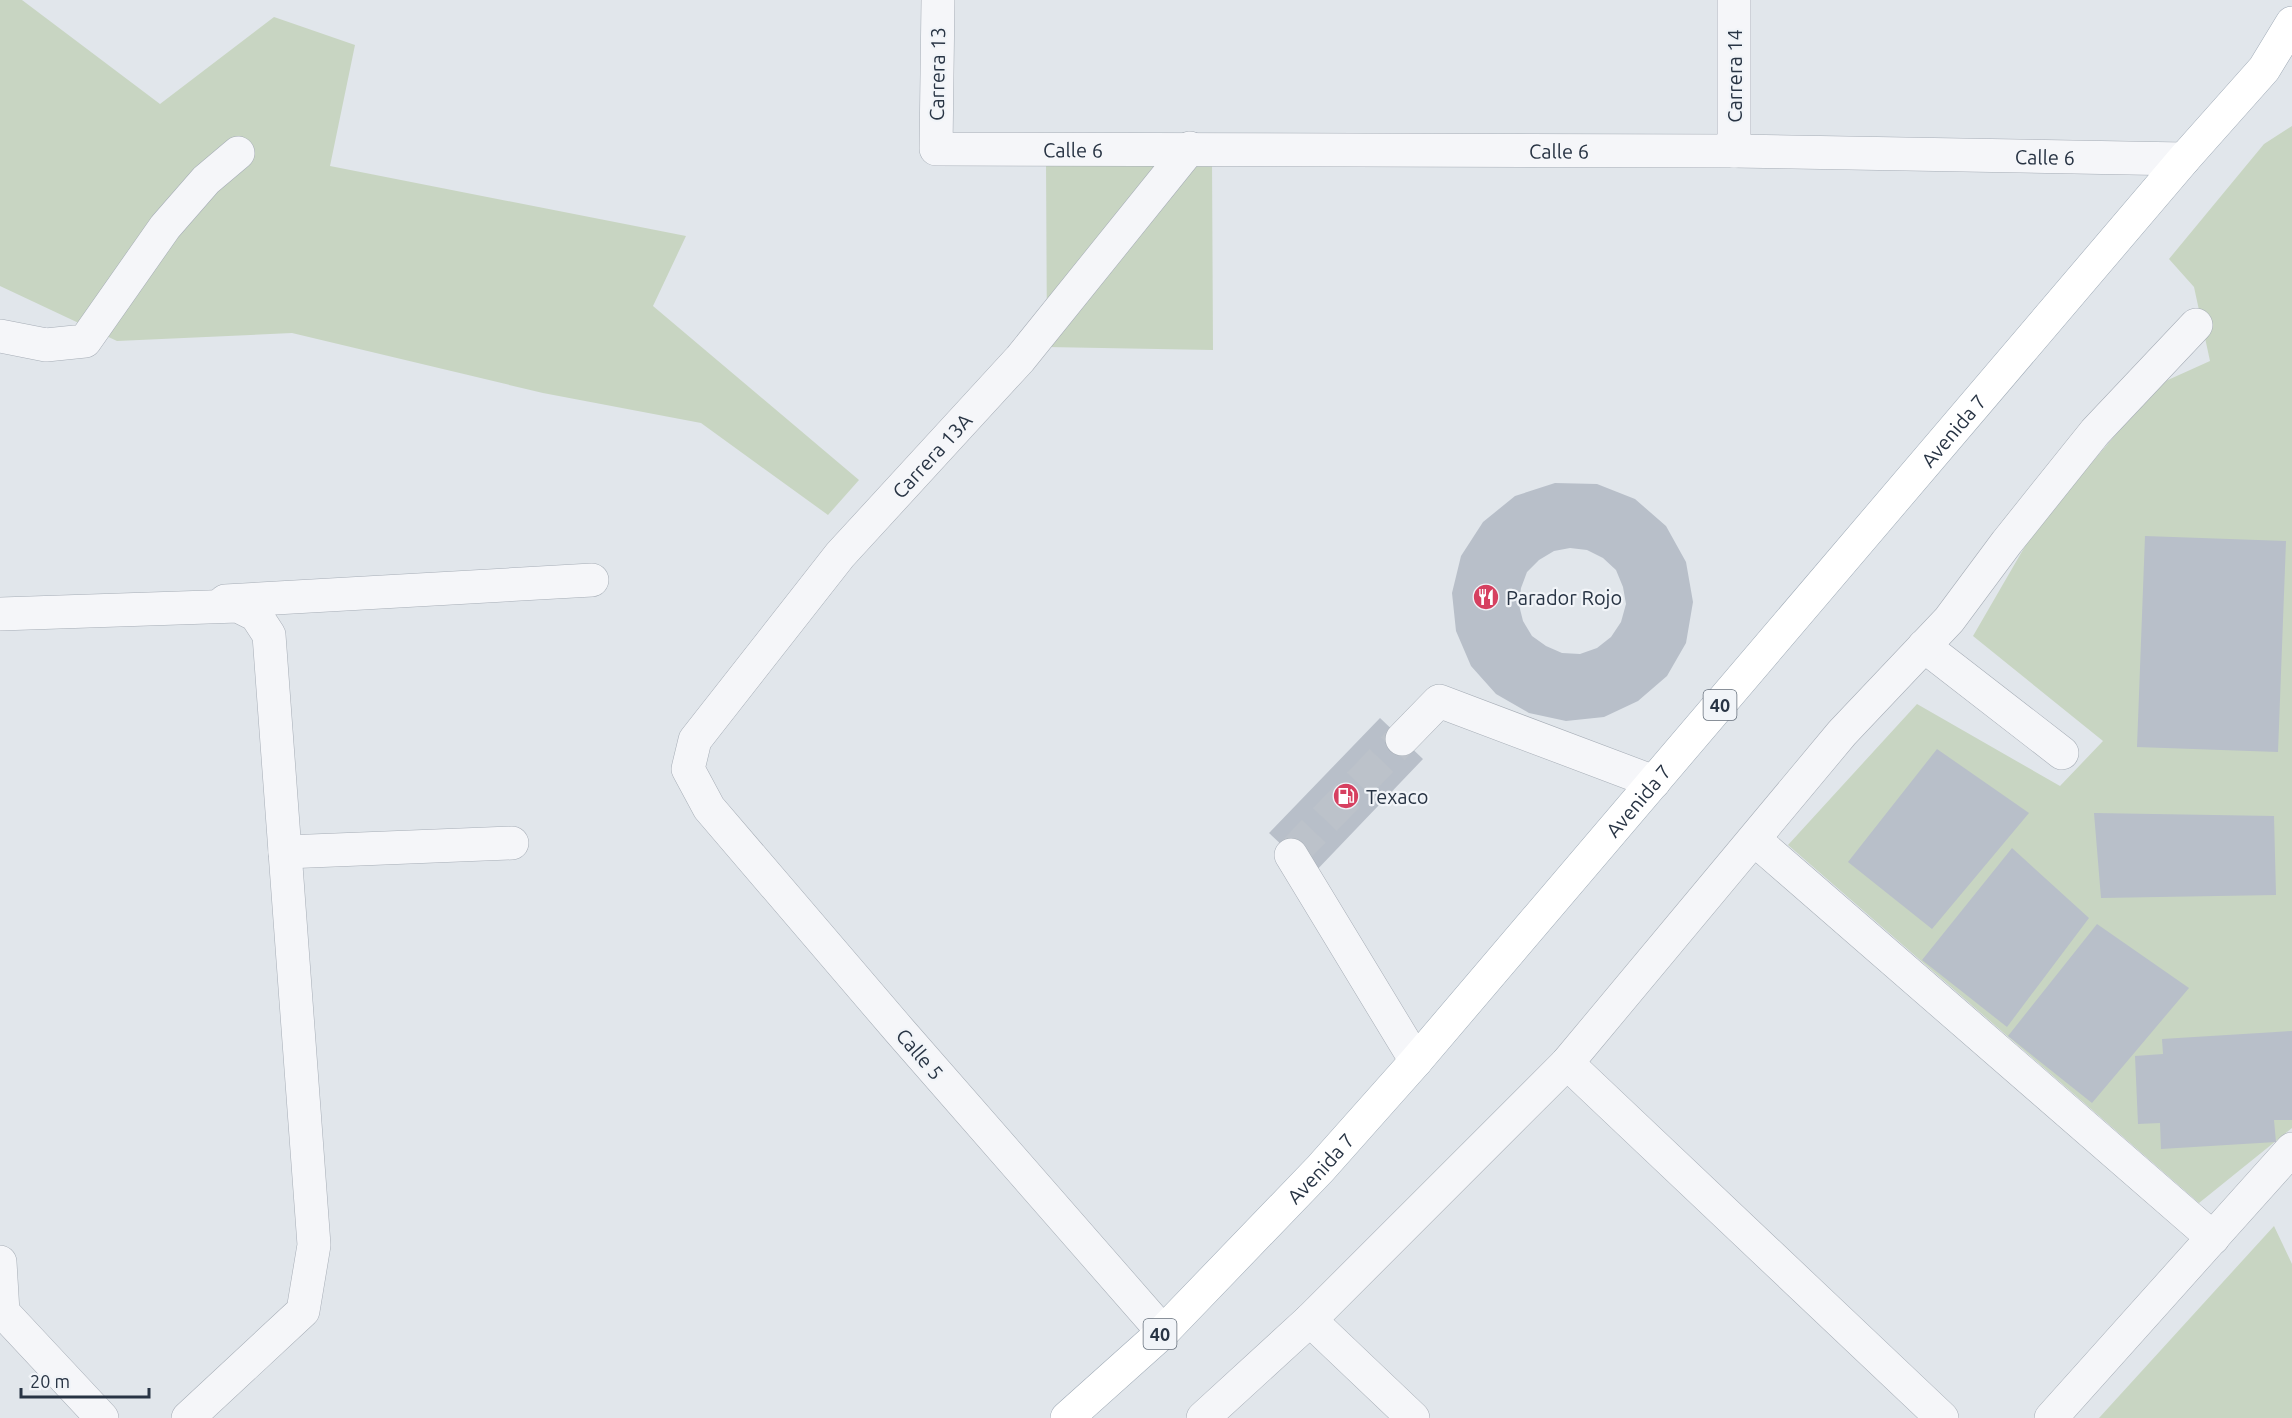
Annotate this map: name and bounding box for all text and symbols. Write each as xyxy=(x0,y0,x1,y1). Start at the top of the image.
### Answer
street label: Carrera 13 xyxy=(925,27,949,121)
street label: Carrera 14 xyxy=(1723,29,1746,123)
street label: Calle 6 xyxy=(1043,138,1103,161)
street label: Calle 6 xyxy=(1529,139,1589,162)
street label: Calle 6 xyxy=(2015,144,2075,169)
street label: Avenida 7 xyxy=(1916,389,1990,471)
street label: Carrera 13A xyxy=(887,408,976,502)
restaurant icon: Parador Rojo xyxy=(1471,582,1501,612)
place label: Parador Rojo xyxy=(1506,586,1622,609)
road number: 40 xyxy=(1704,690,1736,720)
street label: Avenida 7 xyxy=(1601,760,1675,841)
fuel station icon: Texaco xyxy=(1331,781,1361,811)
place label: Texaco xyxy=(1366,785,1428,808)
street label: Calle 5 xyxy=(892,1024,948,1084)
street label: Avenida 7 xyxy=(1282,1128,1358,1208)
road number: 40 xyxy=(1144,1319,1176,1349)
scale bar xyxy=(21,1361,148,1399)
text: 20 m xyxy=(30,1371,70,1391)

